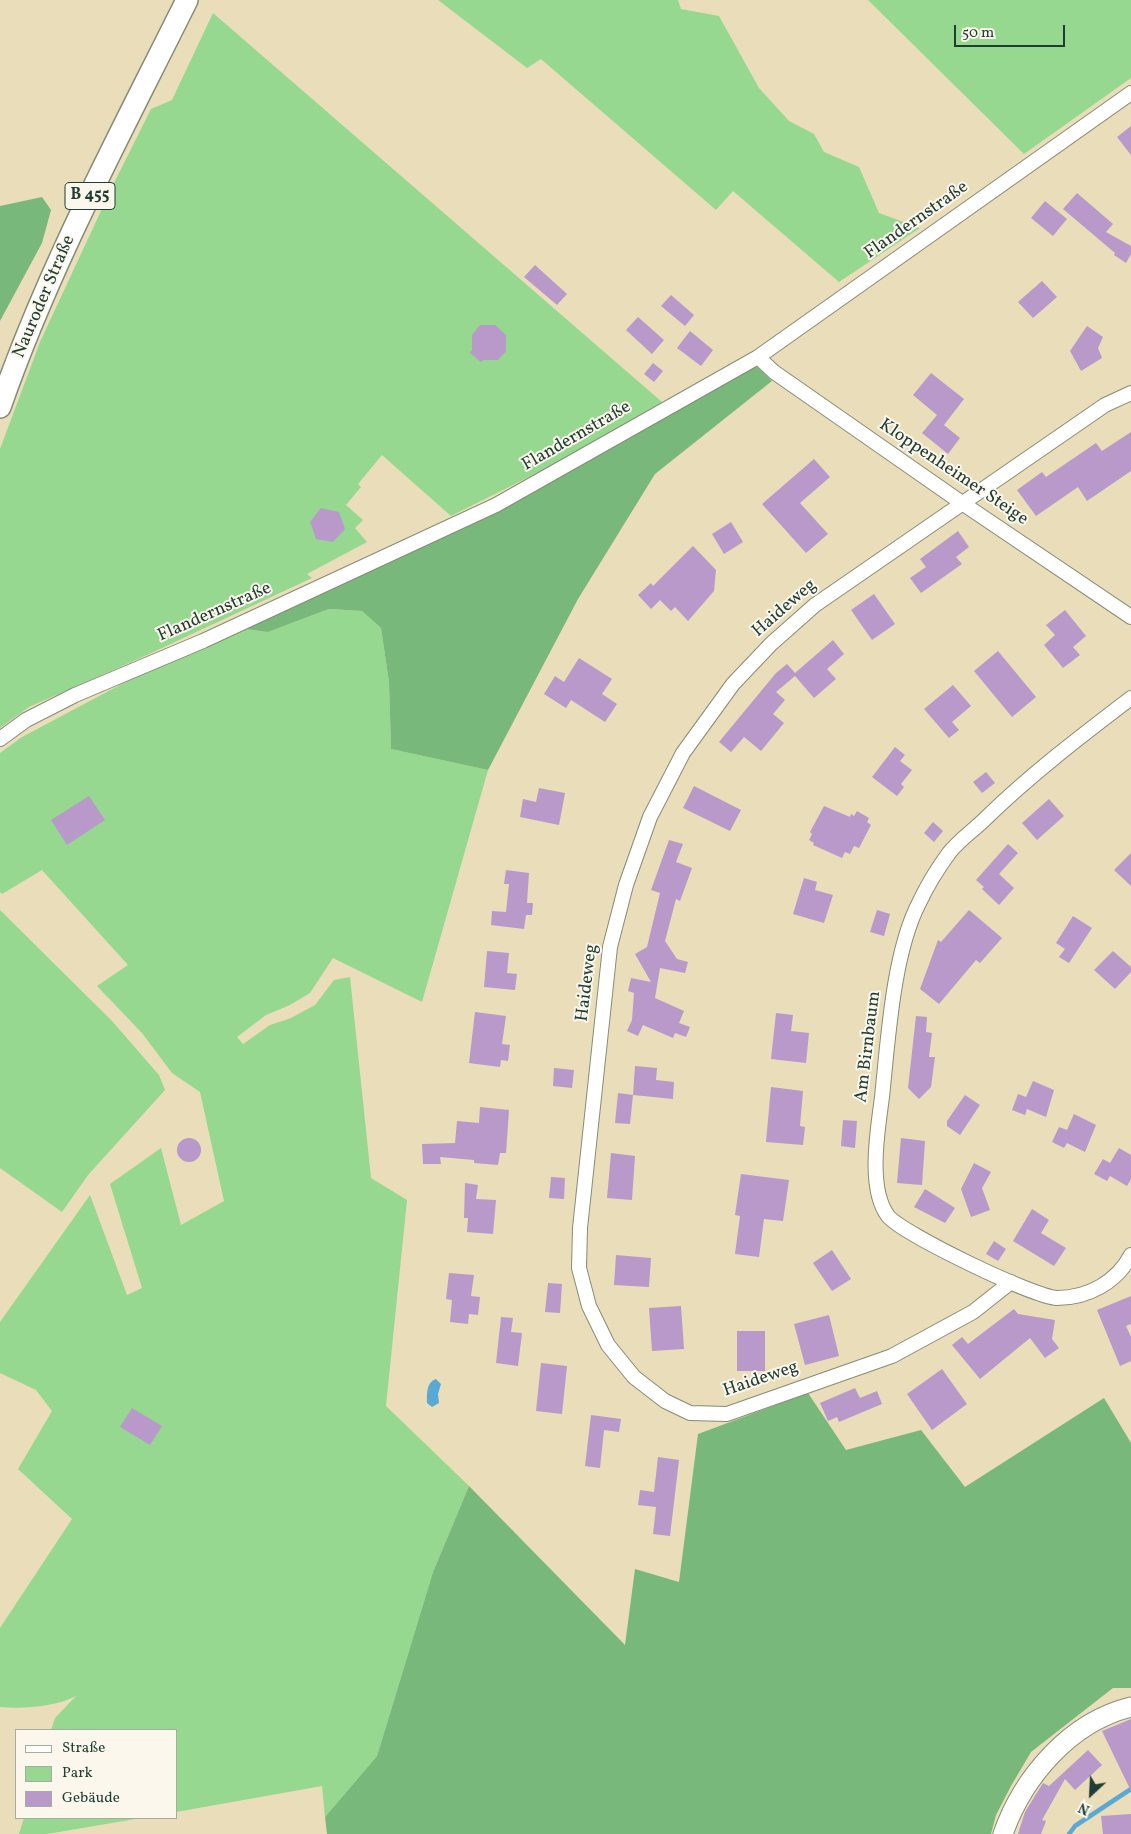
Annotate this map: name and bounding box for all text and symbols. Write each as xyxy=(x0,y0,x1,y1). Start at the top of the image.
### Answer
scale bar xyxy=(956,15,1067,47)
text: 50 m xyxy=(962,23,994,44)
street label: Flandernstraße xyxy=(861,177,973,265)
road number: B 455 xyxy=(65,182,115,210)
street label: Nauroder Straße xyxy=(9,232,81,362)
street label: Flandernstraße xyxy=(519,397,635,477)
street label: Kloppenheimer Steige xyxy=(874,415,1032,531)
street label: Haideweg xyxy=(749,575,821,643)
street label: Flandernstraße xyxy=(155,578,275,648)
street label: Haideweg xyxy=(573,943,603,1023)
street label: Am Birnbaum xyxy=(851,990,887,1104)
street label: Haideweg xyxy=(721,1357,801,1403)
legend xyxy=(15,1729,178,1819)
text: Straße xyxy=(62,1738,105,1759)
text: Park xyxy=(62,1763,93,1784)
north arrow xyxy=(1066,1769,1116,1819)
text: Gebäude xyxy=(62,1788,120,1809)
text: N xyxy=(1076,1797,1093,1819)

